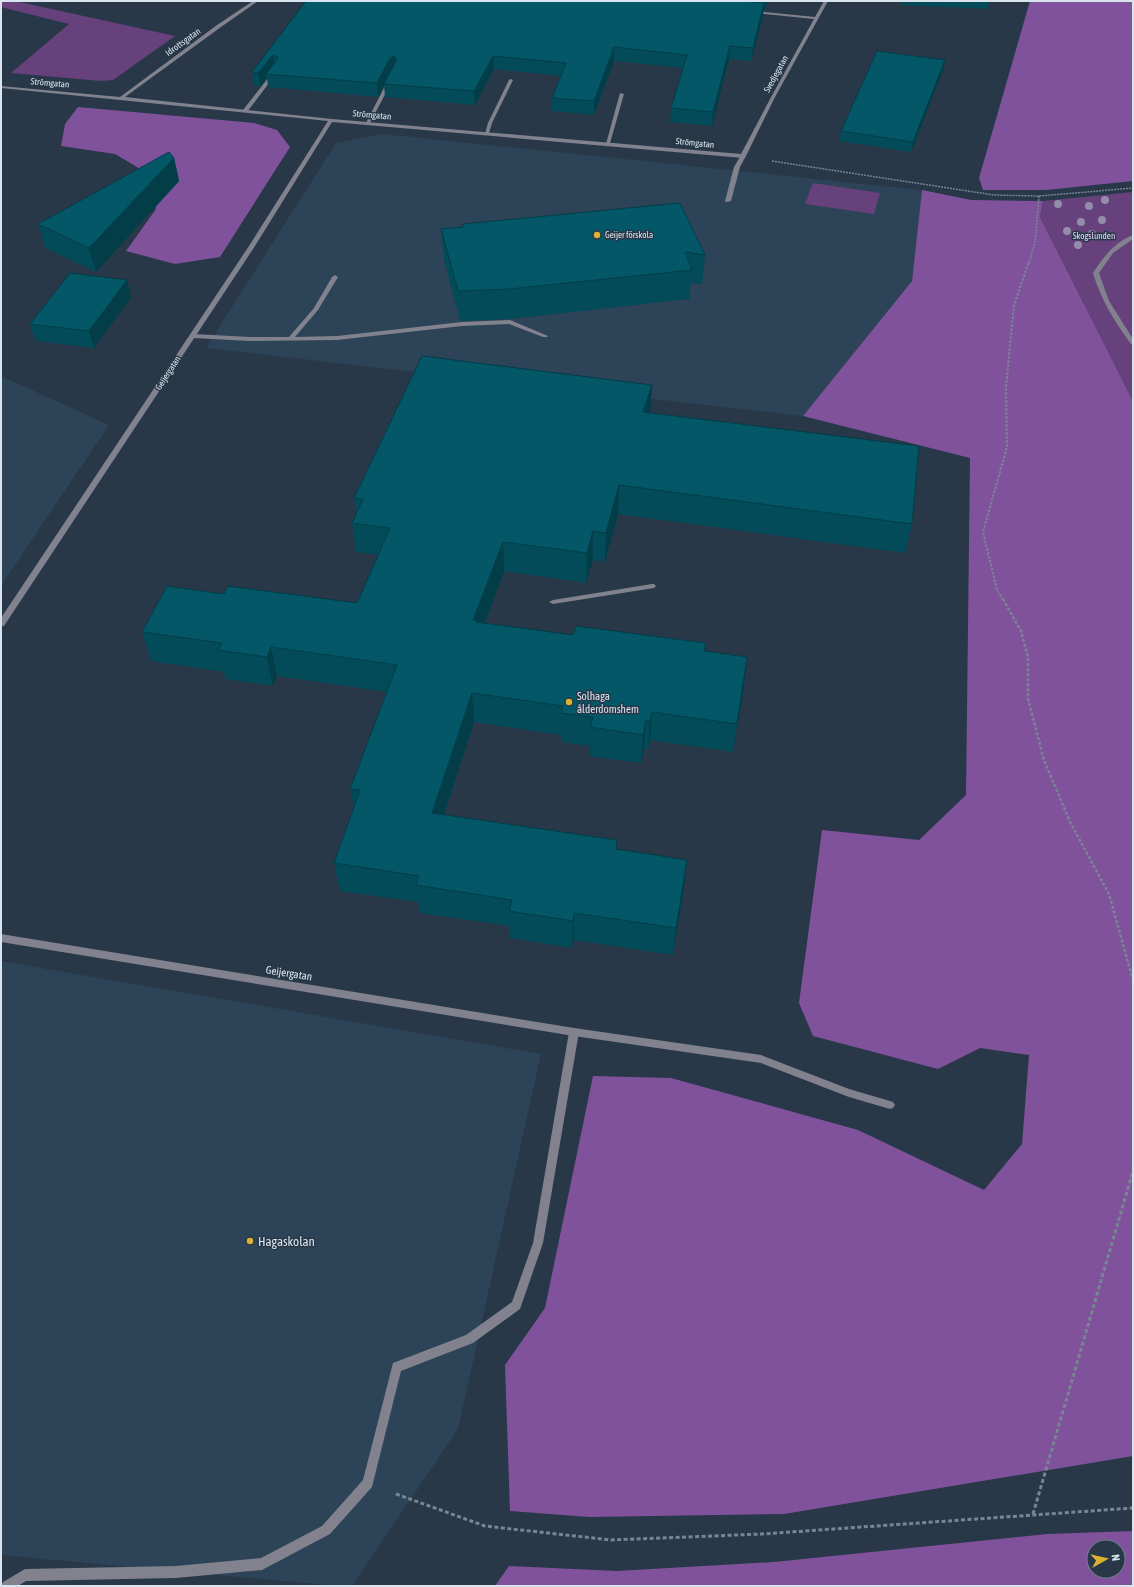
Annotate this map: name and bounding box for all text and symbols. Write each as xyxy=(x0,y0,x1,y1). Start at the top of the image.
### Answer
street label: Idrottsgatan xyxy=(164,26,202,58)
street label: Svedjegatan xyxy=(762,54,790,94)
street label: Strömgatan xyxy=(30,76,70,90)
street label: Strömgatan xyxy=(352,108,392,122)
street label: Strömgatan xyxy=(675,136,715,150)
marker: Geijer förskola xyxy=(592,230,602,240)
place label: Geijer förskola xyxy=(605,230,653,240)
park label: Skogslunden xyxy=(1073,231,1115,241)
street label: Geijergatan xyxy=(153,354,183,392)
place label: Solhaga ålderdomshem xyxy=(577,690,639,715)
marker: Solhaga ålderdomshem xyxy=(564,697,574,707)
street label: Geijergatan xyxy=(265,963,313,983)
place label: Hagaskolan xyxy=(258,1234,315,1249)
marker: Hagaskolan xyxy=(245,1236,255,1246)
north arrow xyxy=(1086,1539,1126,1579)
text: N xyxy=(1110,1554,1122,1562)

